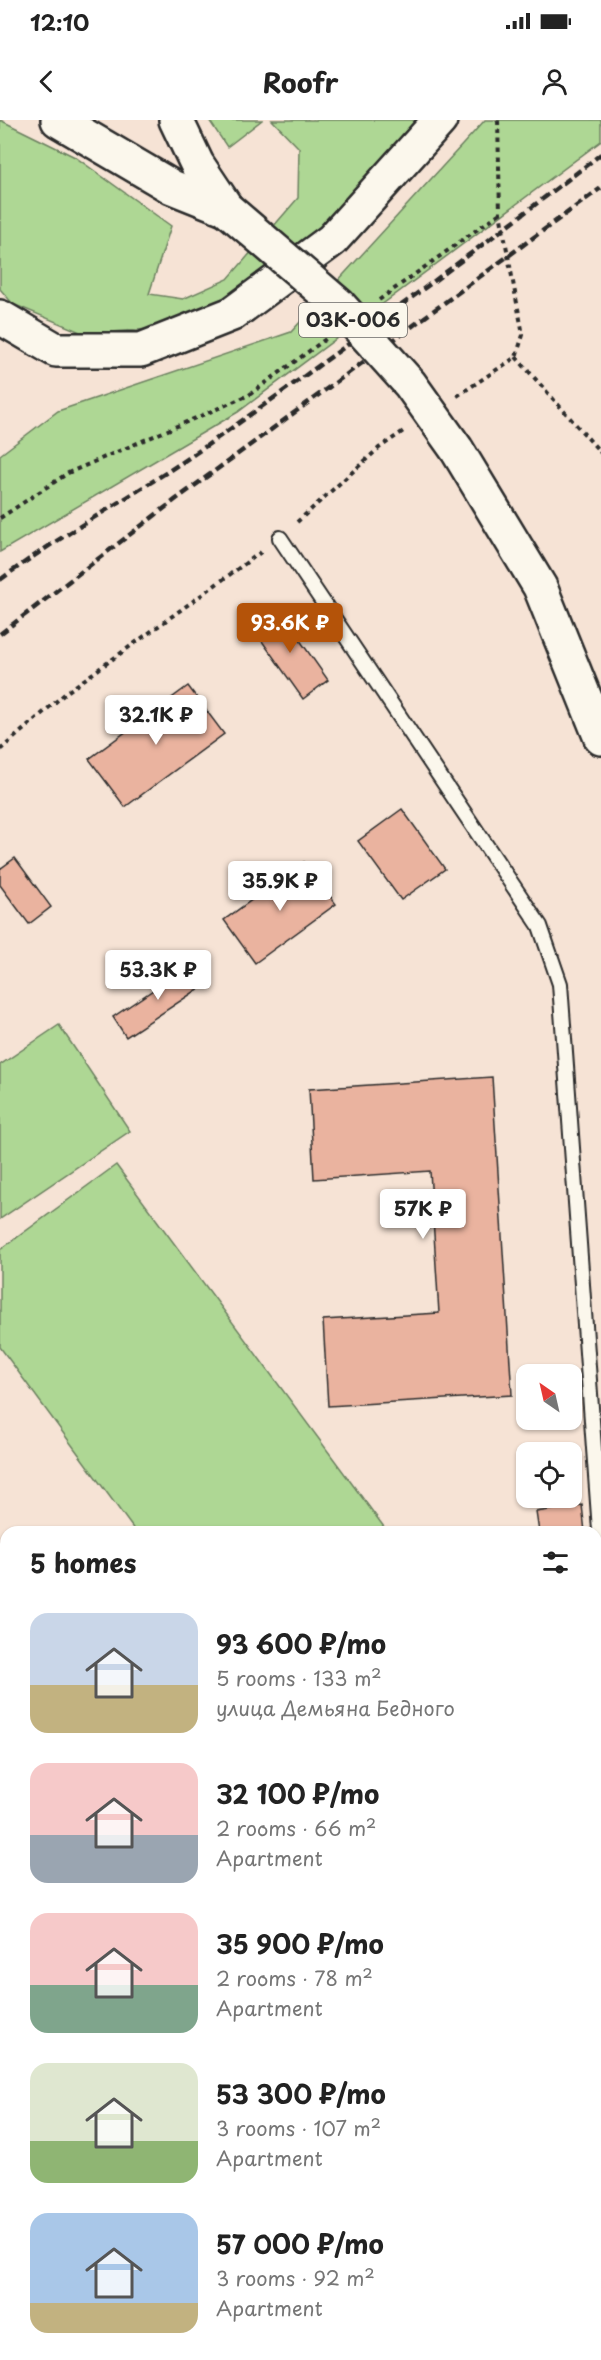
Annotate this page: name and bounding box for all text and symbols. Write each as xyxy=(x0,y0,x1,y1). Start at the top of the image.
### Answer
text: 12:10 xyxy=(30,5,89,38)
text: Roofr xyxy=(263,61,338,102)
icon: back xyxy=(30,65,63,98)
icon: person xyxy=(538,65,571,98)
road number: 03К-006 xyxy=(299,303,407,337)
pin: 93.6K ₽ xyxy=(235,603,345,654)
text: 93.6K ₽ xyxy=(251,607,329,637)
pin: 32.1K ₽ xyxy=(101,695,211,746)
text: 32.1K ₽ xyxy=(119,699,193,729)
pin: 35.9K ₽ xyxy=(225,861,335,912)
text: 35.9K ₽ xyxy=(242,865,318,895)
pin: 53.3K ₽ xyxy=(103,950,213,1001)
text: 53.3K ₽ xyxy=(119,954,197,984)
pin: 57K ₽ xyxy=(381,1189,465,1240)
text: 57K ₽ xyxy=(394,1193,452,1223)
north arrow xyxy=(516,1364,582,1430)
map controls xyxy=(516,1364,582,1508)
button: locate xyxy=(516,1442,582,1508)
text: 5 homes xyxy=(30,1543,136,1582)
icon: filters xyxy=(539,1546,572,1579)
text: 93 600 ₽/mo xyxy=(216,1624,386,1663)
icon: home xyxy=(78,1637,150,1709)
text: 5 rooms · 133 m² xyxy=(216,1663,382,1693)
text: улица Демьяна Бедного xyxy=(216,1693,455,1723)
text: 32 100 ₽/mo xyxy=(216,1774,379,1813)
icon: home xyxy=(78,1787,150,1859)
text: 2 rooms · 66 m² xyxy=(216,1813,376,1843)
text: Apartment xyxy=(216,1843,323,1873)
text: 35 900 ₽/mo xyxy=(216,1924,384,1963)
icon: home xyxy=(78,1937,150,2009)
text: 2 rooms · 78 m² xyxy=(216,1963,373,1993)
text: Apartment xyxy=(216,1993,323,2023)
text: 53 300 ₽/mo xyxy=(216,2074,386,2113)
icon: home xyxy=(78,2087,150,2159)
text: 3 rooms · 107 m² xyxy=(216,2113,381,2143)
text: Apartment xyxy=(216,2143,323,2173)
text: 57 000 ₽/mo xyxy=(216,2224,384,2263)
icon: home xyxy=(78,2237,150,2309)
text: 3 rooms · 92 m² xyxy=(216,2263,375,2293)
text: Apartment xyxy=(216,2293,323,2323)

